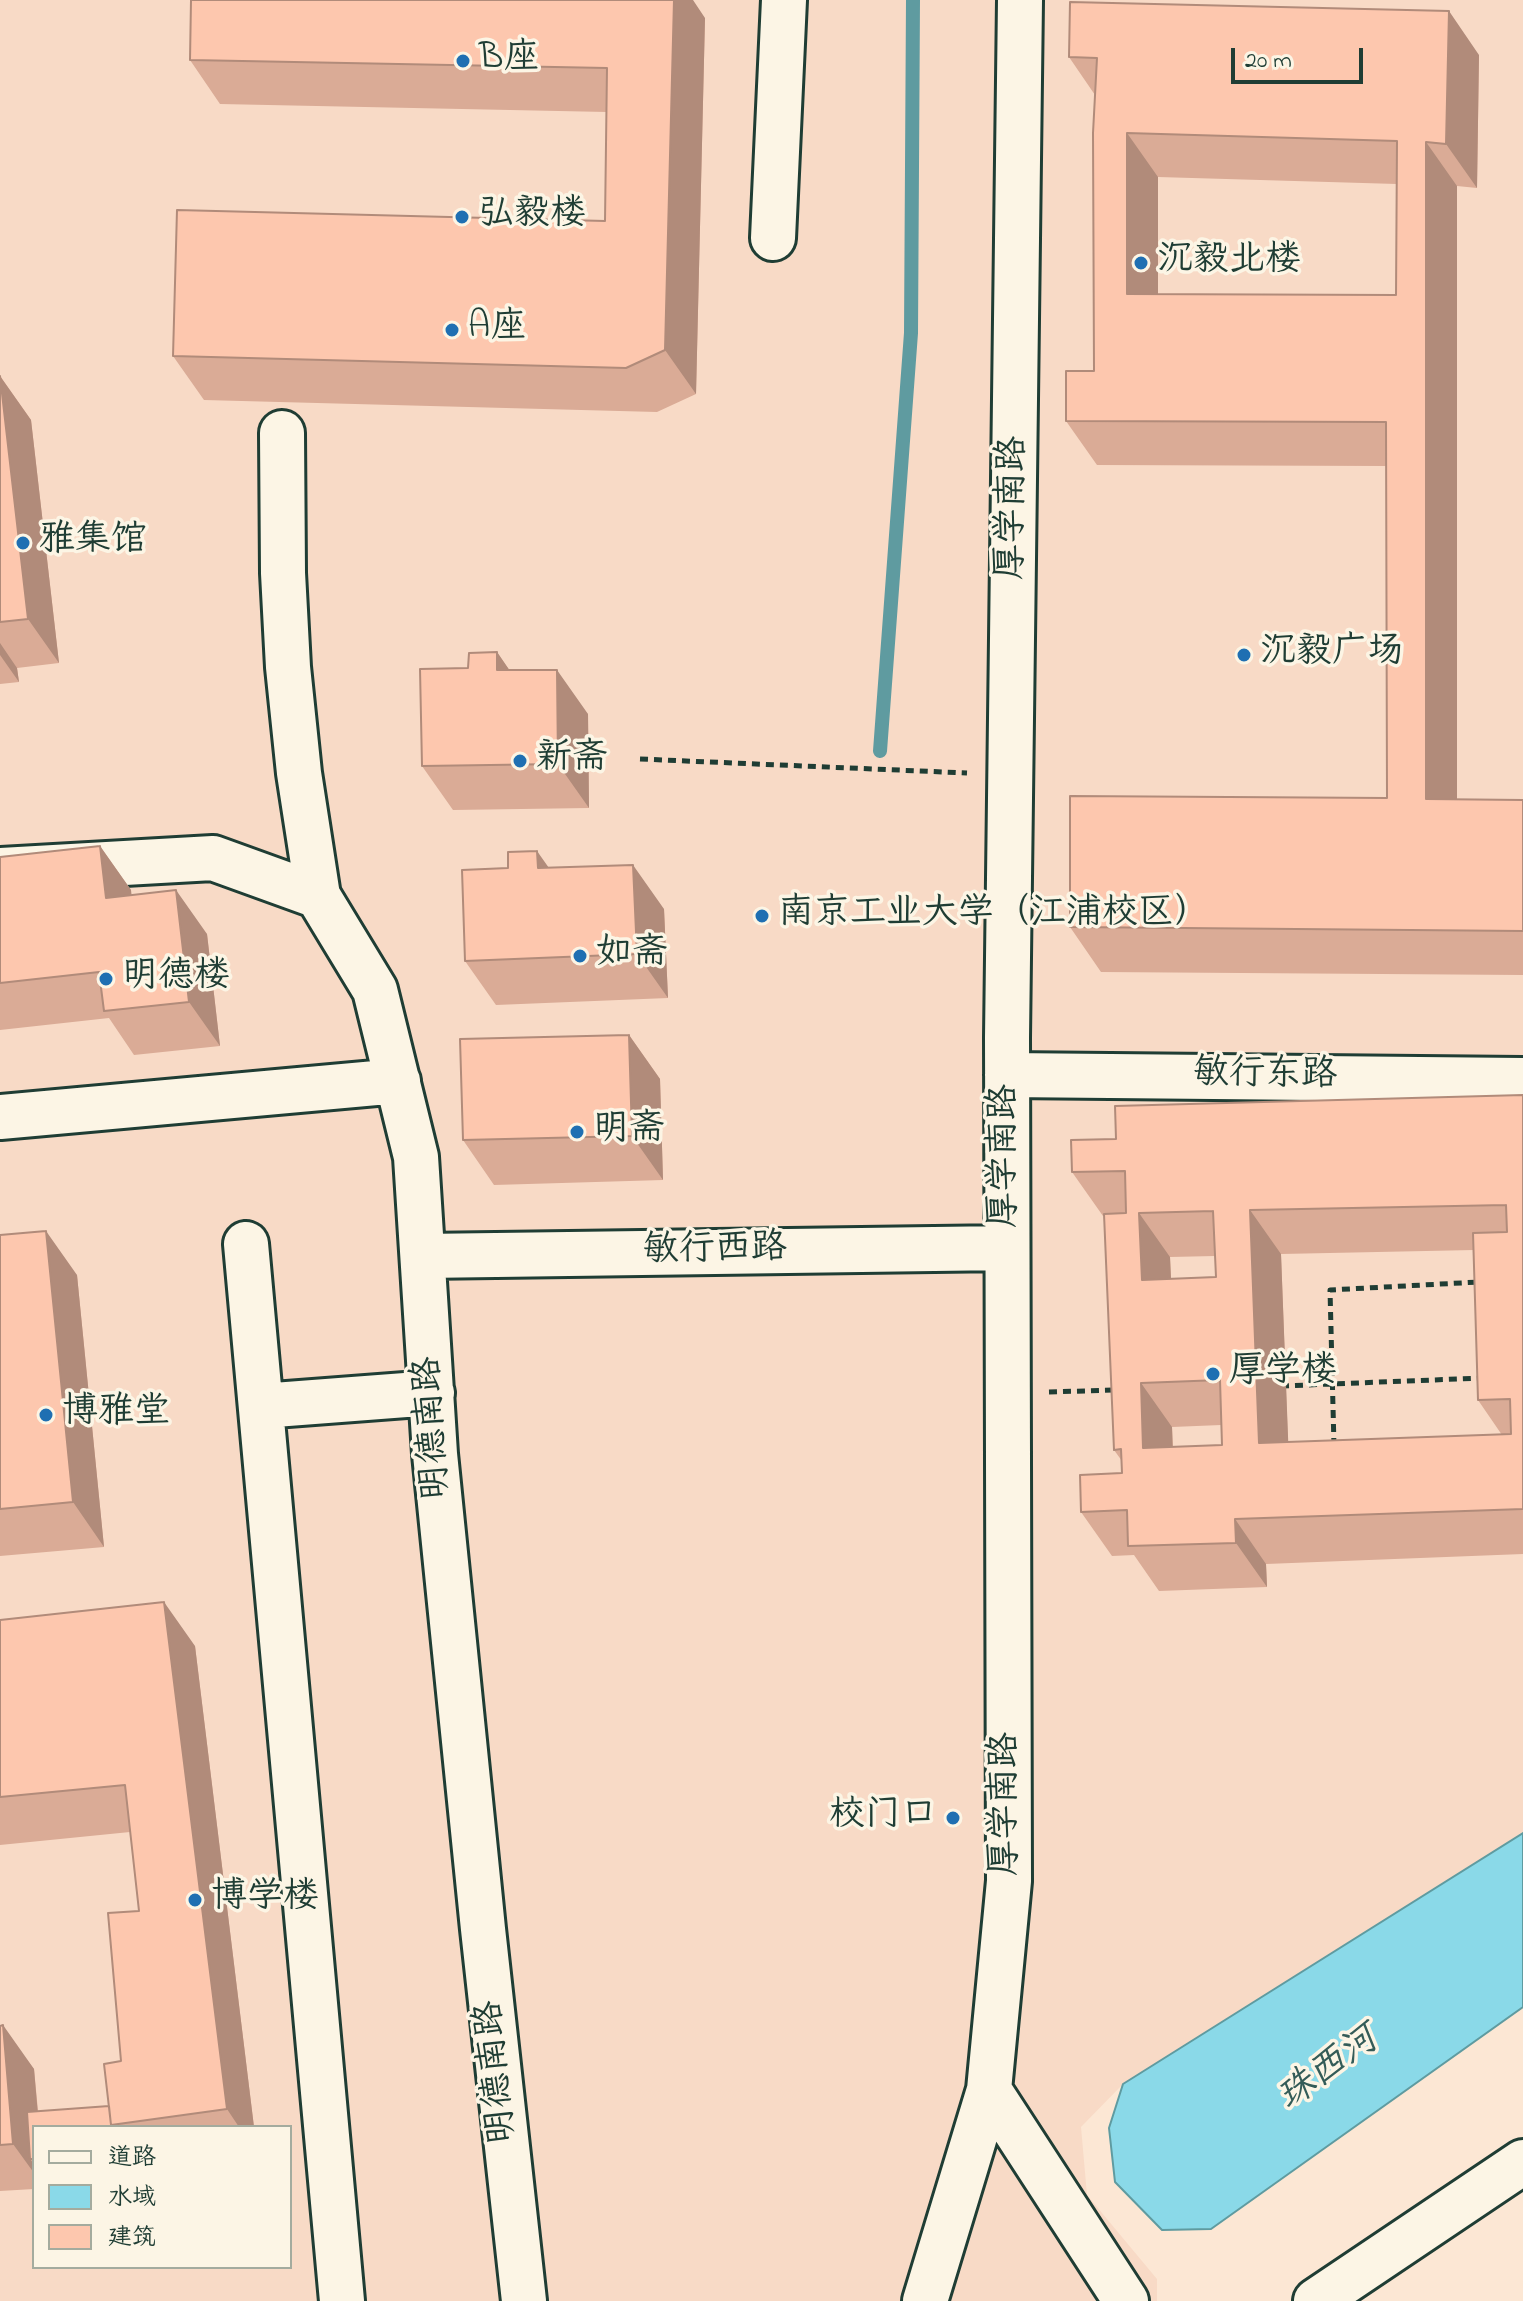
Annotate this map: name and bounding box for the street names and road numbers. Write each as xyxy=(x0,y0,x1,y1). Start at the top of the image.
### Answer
street label: 厚学南路 xyxy=(992,436,1038,580)
street label: 敏行东路 xyxy=(1193,1054,1337,1100)
street label: 厚学南路 xyxy=(985,1084,1029,1228)
street label: 敏行西路 xyxy=(643,1229,787,1275)
street label: 明德南路 xyxy=(408,1355,462,1501)
street label: 厚学南路 xyxy=(986,1732,1030,1876)
street label: 明德南路 xyxy=(470,1998,528,2146)

